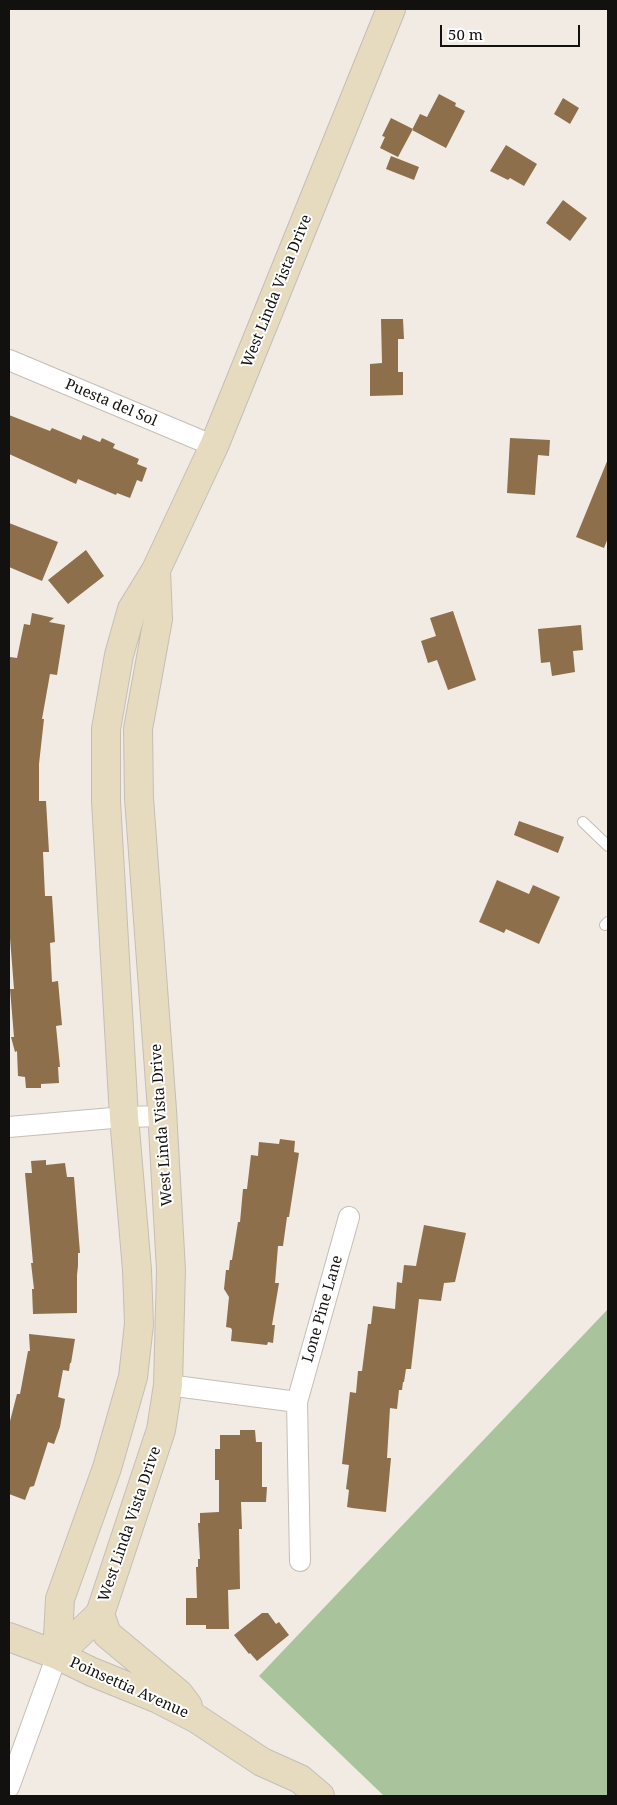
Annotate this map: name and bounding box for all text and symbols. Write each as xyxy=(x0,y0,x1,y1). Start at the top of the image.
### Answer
scale bar xyxy=(442,15,582,47)
text: 50 m xyxy=(448,24,483,44)
street label: West Linda Vista Drive xyxy=(238,212,316,370)
street label: Puesta del Sol xyxy=(62,376,160,430)
street label: West Linda Vista Drive xyxy=(147,1043,177,1207)
street label: Lone Pine Lane xyxy=(299,1253,347,1365)
street label: West Linda Vista Drive xyxy=(95,1444,165,1604)
street label: Poinsettia Avenue xyxy=(67,1654,191,1722)

